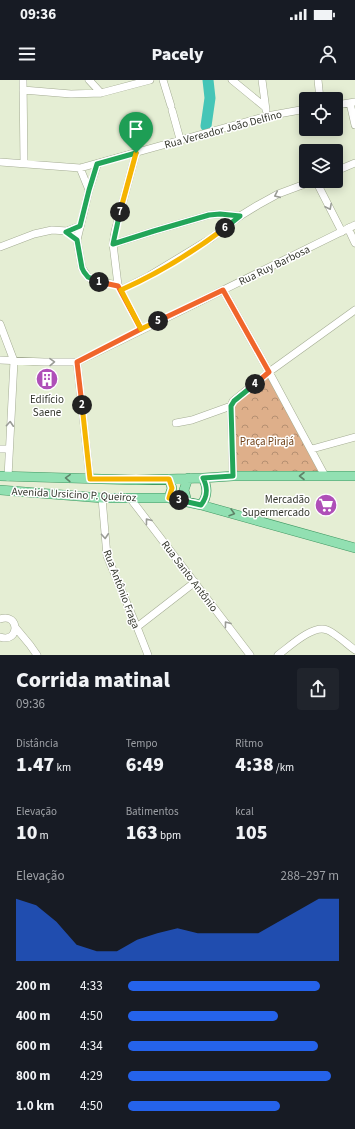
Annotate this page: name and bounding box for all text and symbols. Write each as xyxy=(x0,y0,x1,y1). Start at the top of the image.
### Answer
text: 09:36 xyxy=(20,4,56,25)
text: Pacely xyxy=(151,42,204,67)
icon: menu xyxy=(16,43,38,65)
icon: person xyxy=(317,43,339,65)
map controls xyxy=(299,92,343,188)
button: locate xyxy=(299,92,343,136)
street label: Rua Vereador João Delfino xyxy=(163,107,284,152)
pin xyxy=(119,112,153,153)
icon: arrive xyxy=(125,118,147,140)
button: layers xyxy=(299,144,343,188)
one-way arrow xyxy=(274,190,281,198)
pin: 7 xyxy=(110,202,130,222)
one-way arrow xyxy=(325,202,332,210)
text: 7 xyxy=(117,204,123,219)
pin: 6 xyxy=(215,218,235,238)
text: 6 xyxy=(222,220,228,235)
street label: Rua Ruy Barbosa xyxy=(236,242,312,289)
pin: 1 xyxy=(89,272,109,292)
text: 1 xyxy=(96,274,102,289)
pin: 5 xyxy=(148,311,168,331)
text: 5 xyxy=(155,313,161,328)
one-way arrow xyxy=(49,358,55,366)
building icon: Edifício Saene xyxy=(34,366,60,392)
pin: 4 xyxy=(245,374,265,394)
text: 4 xyxy=(252,376,258,391)
place label: Edifício Saene xyxy=(30,392,64,420)
pin: 2 xyxy=(72,395,92,415)
text: 2 xyxy=(79,397,85,412)
one-way arrow xyxy=(6,421,15,427)
park label: Praça Pirajá xyxy=(240,434,294,449)
one-way arrow xyxy=(299,472,305,480)
one-way arrow xyxy=(65,474,71,483)
street label: Avenida Ursicino P. Queiroz xyxy=(11,484,137,505)
pin: 3 xyxy=(169,490,189,510)
text: 3 xyxy=(176,492,182,507)
place label: Mercadão Supermercado xyxy=(242,492,310,520)
supermarket icon: Mercadão Supermercado xyxy=(313,492,339,518)
one-way arrow xyxy=(228,508,235,517)
one-way arrow xyxy=(146,518,153,525)
one-way arrow xyxy=(100,533,109,539)
street label: Rua Santo Antônio xyxy=(158,538,221,615)
street label: Rua Antônio Fraga xyxy=(100,547,144,631)
one-way arrow xyxy=(224,621,232,628)
text: Corrida matinal xyxy=(16,664,170,696)
button: share xyxy=(297,668,339,710)
text: 09:36 xyxy=(16,695,45,713)
text: Distância xyxy=(16,736,58,751)
text: Tempo xyxy=(126,736,157,751)
text: Ritmo xyxy=(235,736,263,751)
text: 1.47 xyxy=(16,751,54,779)
text: 6:49 xyxy=(126,751,164,779)
text: 4:38 xyxy=(235,751,274,779)
text: km xyxy=(54,760,71,775)
text: /km xyxy=(274,760,294,775)
text: Elevação xyxy=(16,804,57,819)
text: Batimentos xyxy=(126,804,179,819)
text: kcal xyxy=(235,804,254,819)
text: 10 xyxy=(16,819,37,847)
text: 163 xyxy=(126,819,158,847)
text: 105 xyxy=(235,819,267,847)
text: m xyxy=(37,828,49,843)
text: bpm xyxy=(158,828,181,843)
text: Elevação xyxy=(16,867,64,885)
text: 288–297 m xyxy=(281,867,339,885)
text: 200 m xyxy=(16,977,50,995)
text: 4:33 xyxy=(80,977,103,995)
text: 400 m xyxy=(16,1007,50,1025)
text: 4:50 xyxy=(80,1007,103,1025)
text: 600 m xyxy=(16,1037,50,1055)
text: 4:34 xyxy=(80,1037,103,1055)
text: 800 m xyxy=(16,1067,50,1085)
text: 4:29 xyxy=(80,1067,103,1085)
text: 1.0 km xyxy=(16,1097,55,1115)
text: 4:50 xyxy=(80,1097,103,1115)

